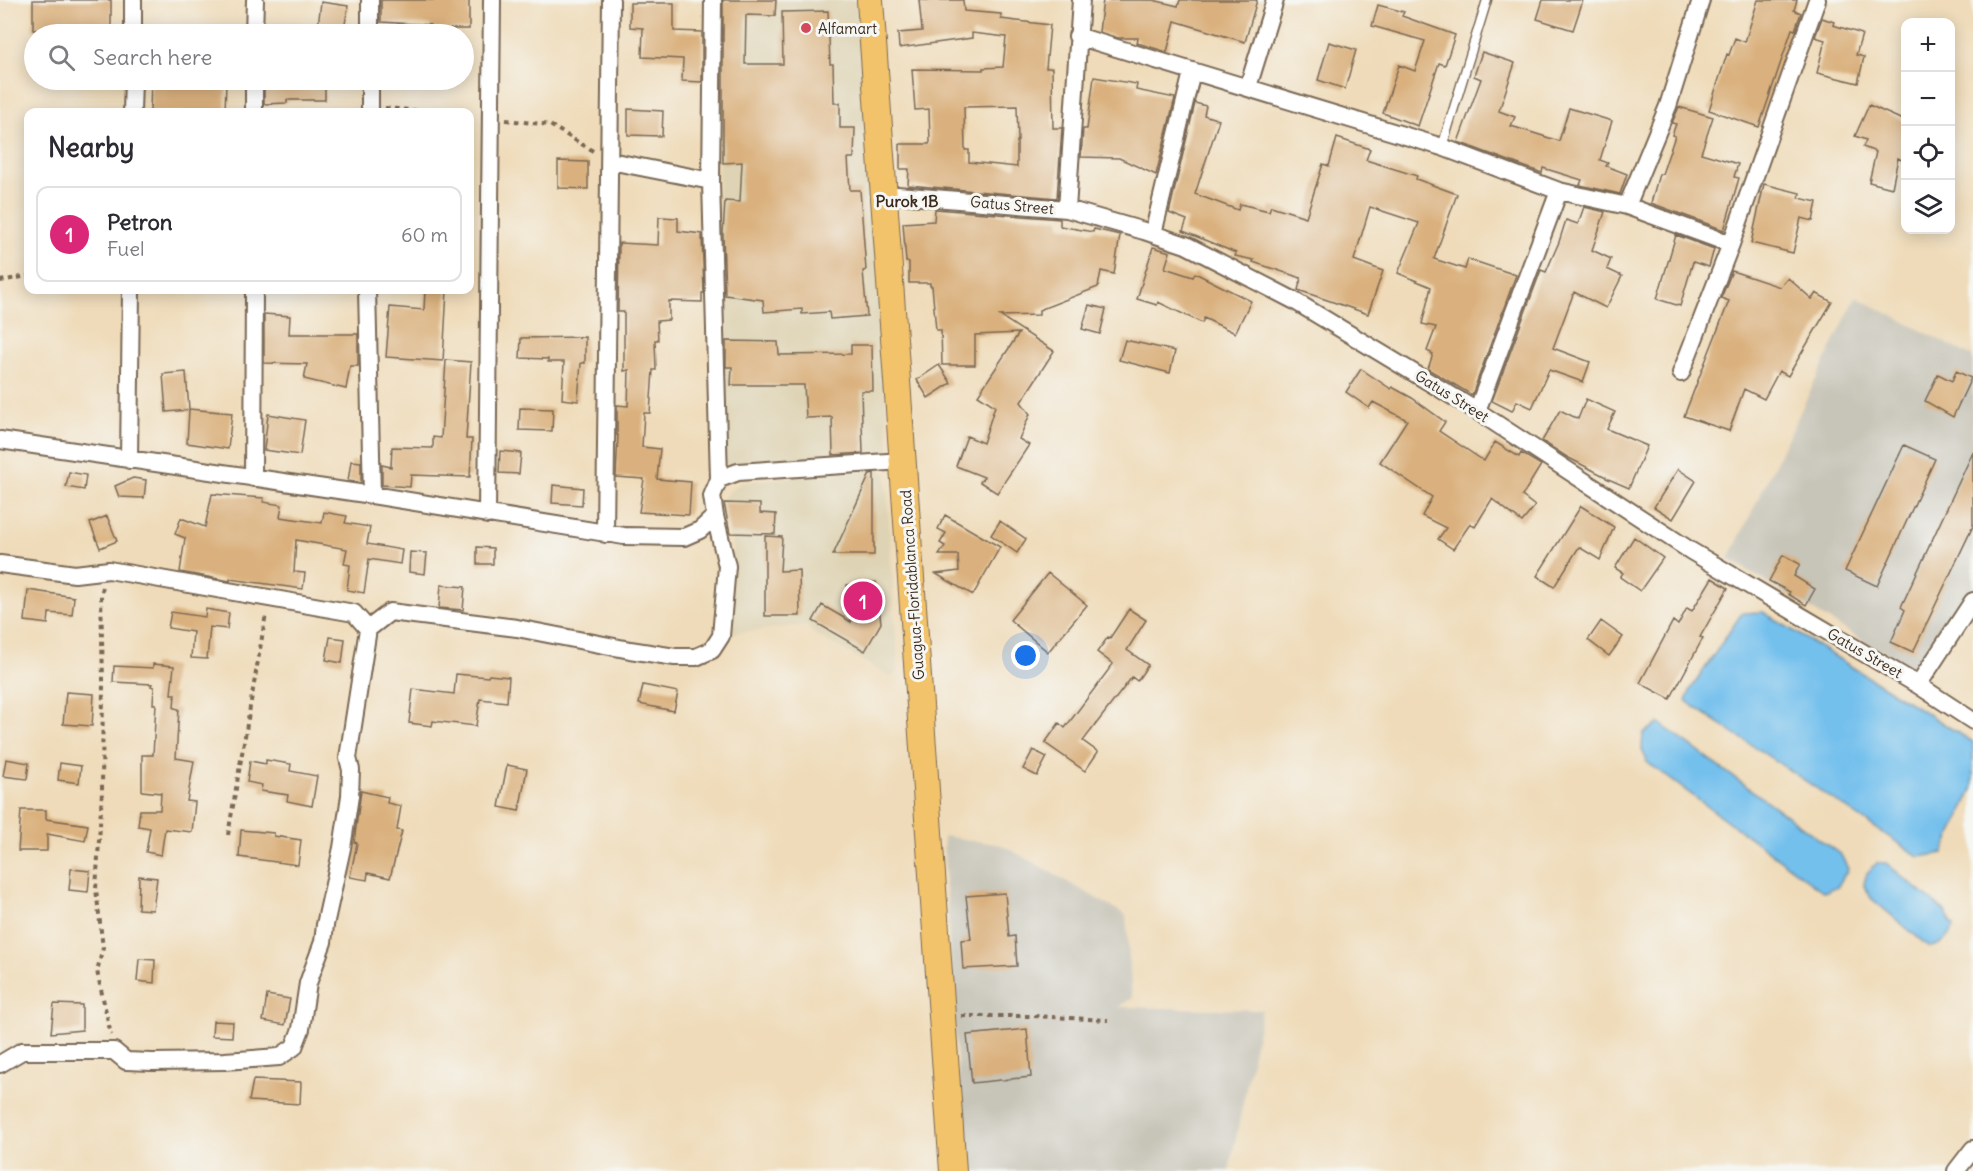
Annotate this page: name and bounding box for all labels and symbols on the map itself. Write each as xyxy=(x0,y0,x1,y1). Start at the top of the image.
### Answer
place label: Alfamart xyxy=(818,19,877,38)
marker: Alfamart xyxy=(799,21,813,35)
district label: Purok 1B xyxy=(875,191,939,211)
street label: Gatus Street xyxy=(970,192,1054,218)
street label: Gatus Street xyxy=(1412,366,1492,426)
street label: Guagua-Floridablanca Road xyxy=(896,489,928,681)
pin: 1 xyxy=(844,578,882,624)
street label: Gatus Street xyxy=(1824,624,1906,682)
your location xyxy=(1011,641,1040,670)

